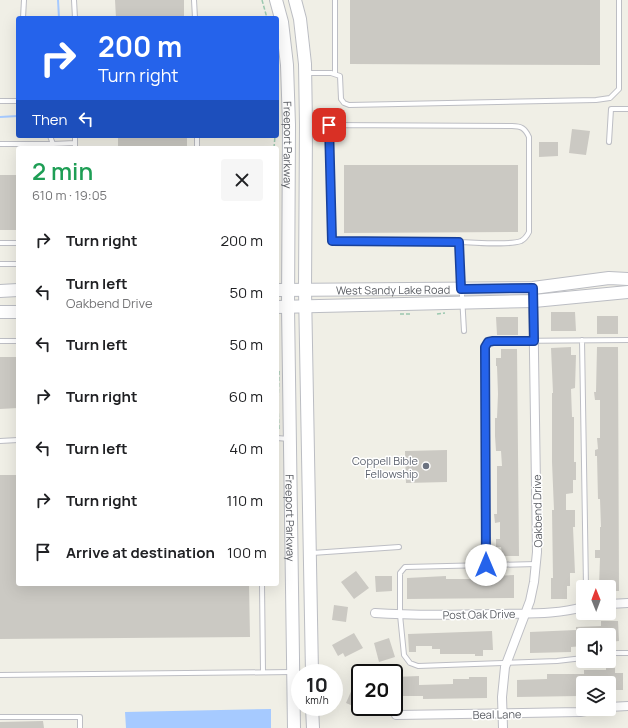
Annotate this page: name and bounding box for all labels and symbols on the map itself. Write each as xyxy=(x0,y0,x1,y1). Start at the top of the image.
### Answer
street label: Freeport Parkway xyxy=(281,101,297,189)
pin xyxy=(312,108,346,142)
street label: West Sandy Lake Road xyxy=(336,281,450,297)
place label: Coppell Bible Fellowship xyxy=(352,453,419,481)
marker: Coppell Bible Fellowship xyxy=(421,461,431,471)
street label: Freeport Parkway xyxy=(283,474,299,562)
street label: Oakbend Drive xyxy=(529,474,545,548)
position arrow xyxy=(465,544,507,586)
north arrow xyxy=(576,580,616,620)
street label: Post Oak Drive xyxy=(442,606,516,622)
speed limit sign: 20 xyxy=(351,664,403,716)
street label: Beal Lane xyxy=(473,706,522,722)

